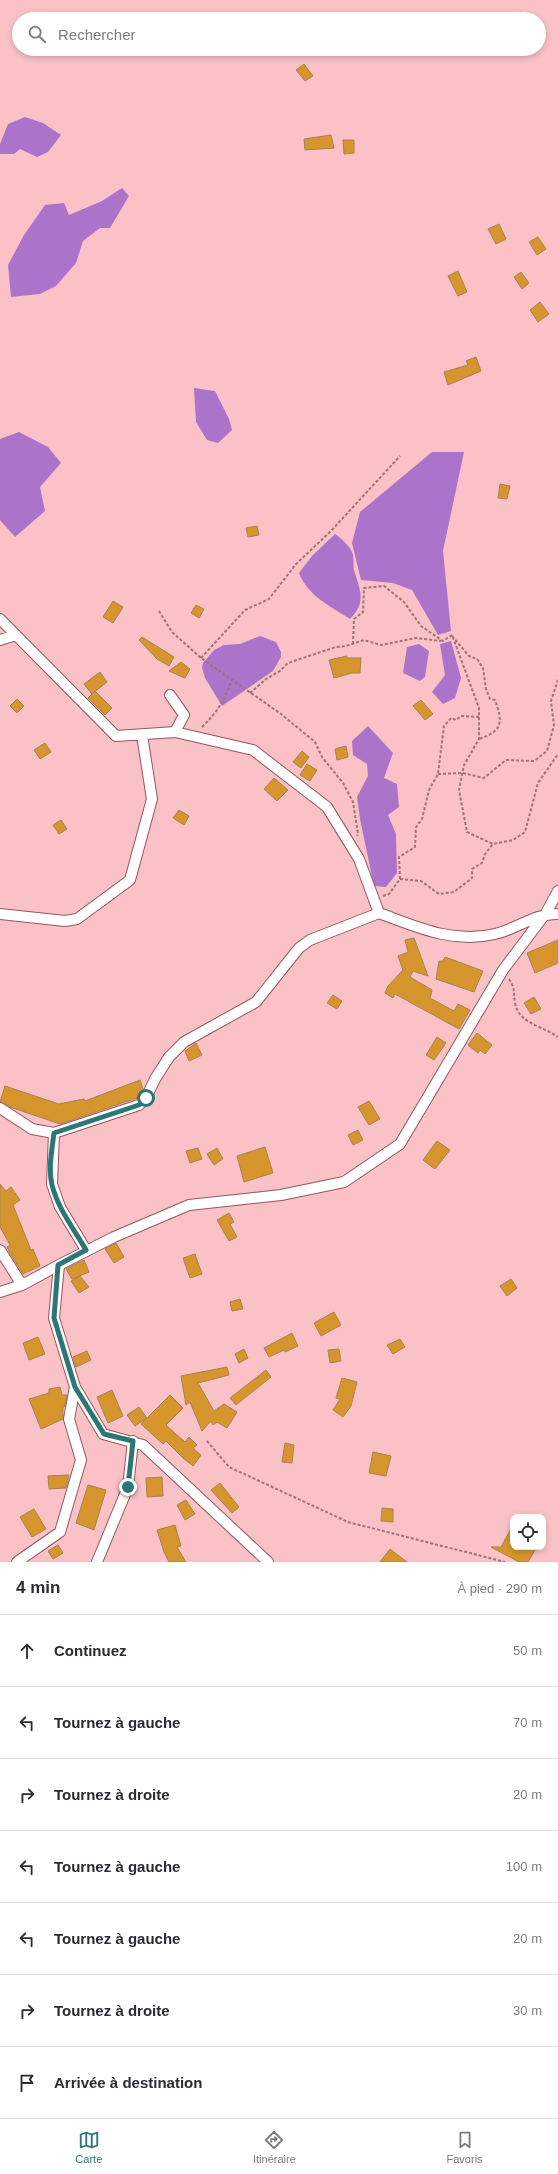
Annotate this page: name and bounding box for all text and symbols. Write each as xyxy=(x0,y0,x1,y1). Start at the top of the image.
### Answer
search box xyxy=(12,12,546,56)
icon: search xyxy=(26,23,48,45)
text: Rechercher xyxy=(58,26,136,43)
route start xyxy=(137,1089,155,1107)
route end xyxy=(119,1478,137,1496)
map controls xyxy=(510,1514,546,1550)
button: locate xyxy=(510,1514,546,1550)
text: 4 min xyxy=(16,1578,60,1597)
text: À pied · 290 m xyxy=(457,1581,542,1596)
icon: ahead xyxy=(16,1640,38,1662)
text: Continuez xyxy=(54,1642,127,1659)
text: 50 m xyxy=(513,1643,542,1658)
icon: left xyxy=(16,1712,38,1734)
text: Tournez à gauche xyxy=(54,1714,180,1731)
text: 70 m xyxy=(513,1715,542,1730)
icon: right xyxy=(16,1784,38,1806)
text: Tournez à droite xyxy=(54,1786,170,1803)
text: 20 m xyxy=(513,1787,542,1802)
icon: left xyxy=(16,1856,38,1878)
text: Tournez à gauche xyxy=(54,1858,180,1875)
text: 100 m xyxy=(506,1859,542,1874)
icon: left xyxy=(16,1928,38,1950)
text: Tournez à gauche xyxy=(54,1930,180,1947)
text: 20 m xyxy=(513,1931,542,1946)
icon: right xyxy=(16,2000,38,2022)
text: Tournez à droite xyxy=(54,2002,170,2019)
text: 30 m xyxy=(513,2003,542,2018)
icon: arrive xyxy=(16,2072,38,2094)
text: Arrivée à destination xyxy=(54,2074,202,2091)
tab: Carte xyxy=(75,2129,102,2165)
tab: Itinéraire xyxy=(253,2129,296,2165)
tab: Favoris xyxy=(447,2129,483,2165)

